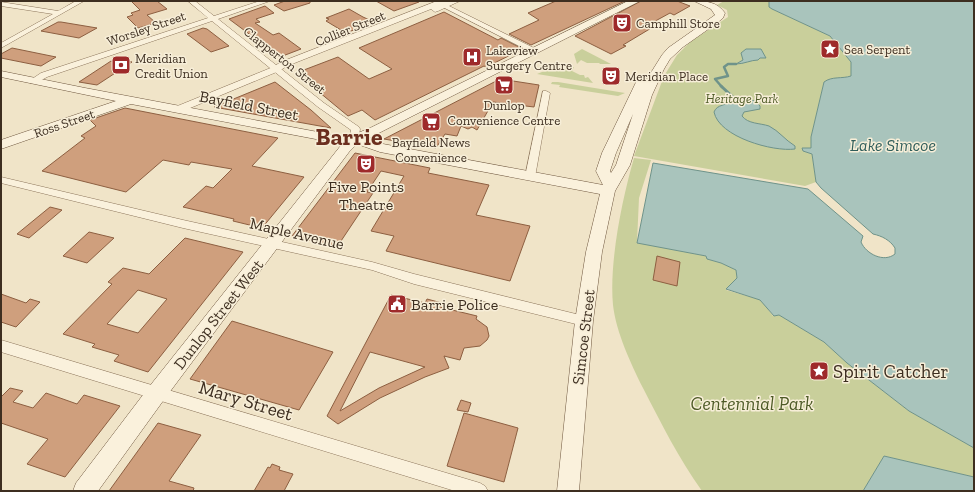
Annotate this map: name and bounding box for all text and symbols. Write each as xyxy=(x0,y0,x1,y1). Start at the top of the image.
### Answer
street label: Worsley Street xyxy=(105,8,188,49)
street label: Collier Street xyxy=(313,8,388,49)
theatre icon: Camphill Store xyxy=(611,12,633,34)
place label: Camphill Store xyxy=(636,16,720,31)
street label: Clapperton Street xyxy=(241,24,329,97)
place icon: Sea Serpent xyxy=(819,38,841,60)
place label: Sea Serpent xyxy=(844,42,910,57)
place label: Lakeview Surgery Centre xyxy=(486,43,572,73)
hospital icon: Lakeview Surgery Centre xyxy=(461,46,483,68)
place label: Meridian Credit Union xyxy=(135,51,208,81)
bank icon: Meridian Credit Union xyxy=(110,54,132,76)
theatre icon: Meridian Place xyxy=(600,65,622,87)
place label: Meridian Place xyxy=(625,69,708,84)
supermarket icon: Dunlop Convenience Centre xyxy=(493,74,515,96)
street label: Bayfield Street xyxy=(198,87,300,124)
park label: Heritage Park xyxy=(706,91,779,106)
place label: Dunlop Convenience Centre xyxy=(448,98,560,128)
street label: Ross Street xyxy=(32,106,97,141)
supermarket icon: Bayfield News Convenience xyxy=(420,111,442,133)
district label: Barrie xyxy=(315,122,383,151)
place label: Bayfield News Convenience xyxy=(392,135,470,165)
water label: Lake Simcoe xyxy=(850,135,936,155)
theatre icon: Five Points Theatre xyxy=(355,153,377,175)
place label: Five Points Theatre xyxy=(328,177,404,214)
street label: Maple Avenue xyxy=(248,213,346,254)
street label: Dunlop Street West xyxy=(170,256,267,373)
street label: Simcoe Street xyxy=(568,288,599,386)
public building icon: Barrie Police xyxy=(386,293,408,315)
place label: Barrie Police xyxy=(411,295,498,314)
place icon: Spirit Catcher xyxy=(808,360,830,382)
place label: Spirit Catcher xyxy=(833,360,948,383)
street label: Mary Street xyxy=(196,375,296,426)
park label: Centennial Park xyxy=(690,392,814,415)

